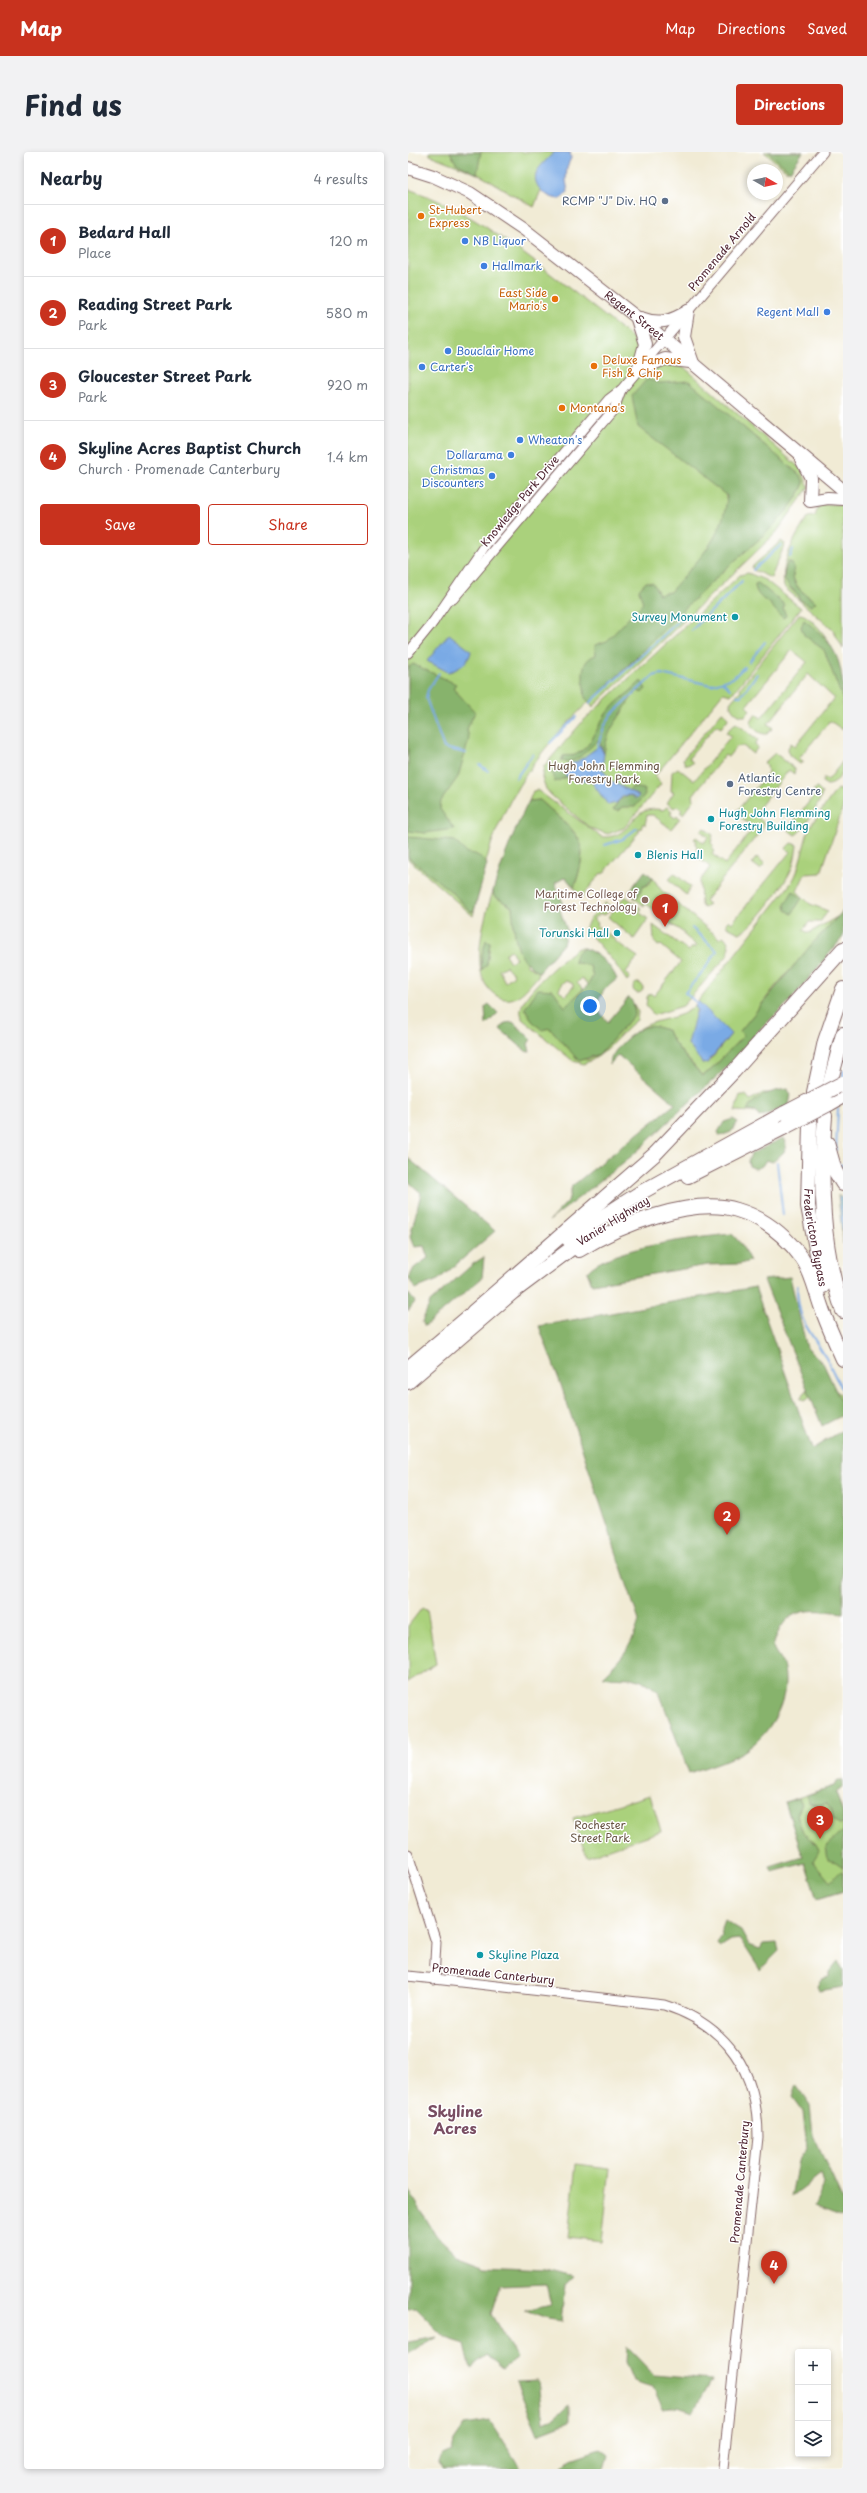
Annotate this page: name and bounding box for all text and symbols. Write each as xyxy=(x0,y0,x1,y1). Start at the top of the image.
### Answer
text: Map xyxy=(20,14,62,42)
text: Map xyxy=(665,18,695,39)
text: Directions xyxy=(717,18,785,39)
text: Saved xyxy=(807,18,847,39)
text: Find us xyxy=(24,83,122,126)
button: Directions xyxy=(736,84,843,125)
north arrow xyxy=(747,164,783,200)
text: Nearby xyxy=(40,165,102,191)
text: 4 results xyxy=(314,169,368,188)
place label: RCMP "J" Div. HQ xyxy=(562,192,657,209)
marker: RCMP "J" Div. HQ xyxy=(660,196,670,206)
place label: St-Hubert Express xyxy=(429,201,482,231)
street label: Promenade Arnold xyxy=(684,208,760,295)
marker: St-Hubert Express xyxy=(416,211,426,221)
text: Bedard Hall xyxy=(78,220,171,243)
text: 1 xyxy=(50,231,56,250)
text: 120 m xyxy=(329,231,368,250)
place label: NB Liquor xyxy=(473,232,527,249)
marker: NB Liquor xyxy=(460,236,470,246)
text: Place xyxy=(78,243,111,262)
place label: Hallmark xyxy=(492,257,542,274)
marker: Hallmark xyxy=(479,261,489,271)
place label: East Side Mario's xyxy=(499,284,547,314)
street label: Regent Street xyxy=(601,286,669,344)
text: Reading Street Park xyxy=(78,292,232,315)
marker: East Side Mario's xyxy=(550,294,560,304)
text: 2 xyxy=(48,303,58,322)
text: 580 m xyxy=(326,303,368,322)
place label: Regent Mall xyxy=(757,303,819,320)
marker: Regent Mall xyxy=(822,307,832,317)
text: Park xyxy=(78,315,107,334)
place label: Bouclair Home xyxy=(456,342,534,359)
marker: Bouclair Home xyxy=(443,346,453,356)
place label: Deluxe Famous Fish & Chip xyxy=(602,351,681,381)
place label: Carter's xyxy=(430,358,473,375)
marker: Deluxe Famous Fish & Chip xyxy=(589,361,599,371)
marker: Carter's xyxy=(417,362,427,372)
text: Gloucester Street Park xyxy=(78,364,252,387)
text: 3 xyxy=(49,375,57,394)
text: 920 m xyxy=(327,375,368,394)
text: Park xyxy=(78,387,107,406)
place label: Montana's xyxy=(570,399,625,416)
marker: Montana's xyxy=(557,403,567,413)
place label: Wheaton's xyxy=(528,431,582,448)
marker: Wheaton's xyxy=(515,435,525,445)
text: Skyline Acres Baptist Church xyxy=(78,436,301,459)
place label: Dollarama xyxy=(446,446,503,463)
text: 4 xyxy=(49,447,57,466)
text: 1.4 km xyxy=(327,447,368,466)
marker: Dollarama xyxy=(506,450,516,460)
street label: Knowledge Park Drive xyxy=(476,451,563,550)
text: Church · Promenade Canterbury xyxy=(78,459,280,478)
place label: Christmas Discounters xyxy=(421,461,484,491)
marker: Christmas Discounters xyxy=(487,471,497,481)
button: Save xyxy=(40,504,200,545)
button: Share xyxy=(208,504,368,545)
place label: Survey Monument xyxy=(631,608,728,625)
marker: Survey Monument xyxy=(730,612,740,622)
park label: Hugh John Flemming Forestry Park xyxy=(548,757,660,787)
place label: Atlantic Forestry Centre xyxy=(738,769,821,799)
marker: Atlantic Forestry Centre xyxy=(725,779,735,789)
place label: Hugh John Flemming Forestry Building xyxy=(719,804,830,834)
marker: Hugh John Flemming Forestry Building xyxy=(706,814,716,824)
place label: Blenis Hall xyxy=(646,846,703,863)
marker: Blenis Hall xyxy=(633,850,643,860)
place label: Maritime College of Forest Technology xyxy=(535,885,639,915)
pin: 1 xyxy=(652,894,678,927)
marker: Maritime College of Forest Technology xyxy=(640,895,650,905)
place label: Torunski Hall xyxy=(539,924,609,941)
marker: Torunski Hall xyxy=(612,928,622,938)
your location xyxy=(580,996,600,1016)
street label: Fredericton Bypass xyxy=(800,1188,832,1288)
street label: Vanier Highway xyxy=(573,1191,652,1250)
pin: 2 xyxy=(714,1502,740,1535)
pin: 3 xyxy=(807,1806,833,1839)
park label: Rochester Street Park xyxy=(570,1816,630,1846)
place label: Skyline Plaza xyxy=(488,1946,559,1963)
marker: Skyline Plaza xyxy=(475,1950,485,1960)
street label: Promenade Canterbury xyxy=(431,1959,555,1988)
district label: Skyline Acres xyxy=(427,2099,483,2139)
street label: Promenade Canterbury xyxy=(726,2120,753,2244)
pin: 4 xyxy=(761,2251,787,2284)
map controls xyxy=(795,2349,831,2457)
button: + xyxy=(795,2349,831,2385)
button: − xyxy=(795,2385,831,2421)
button: layers xyxy=(795,2421,831,2457)

